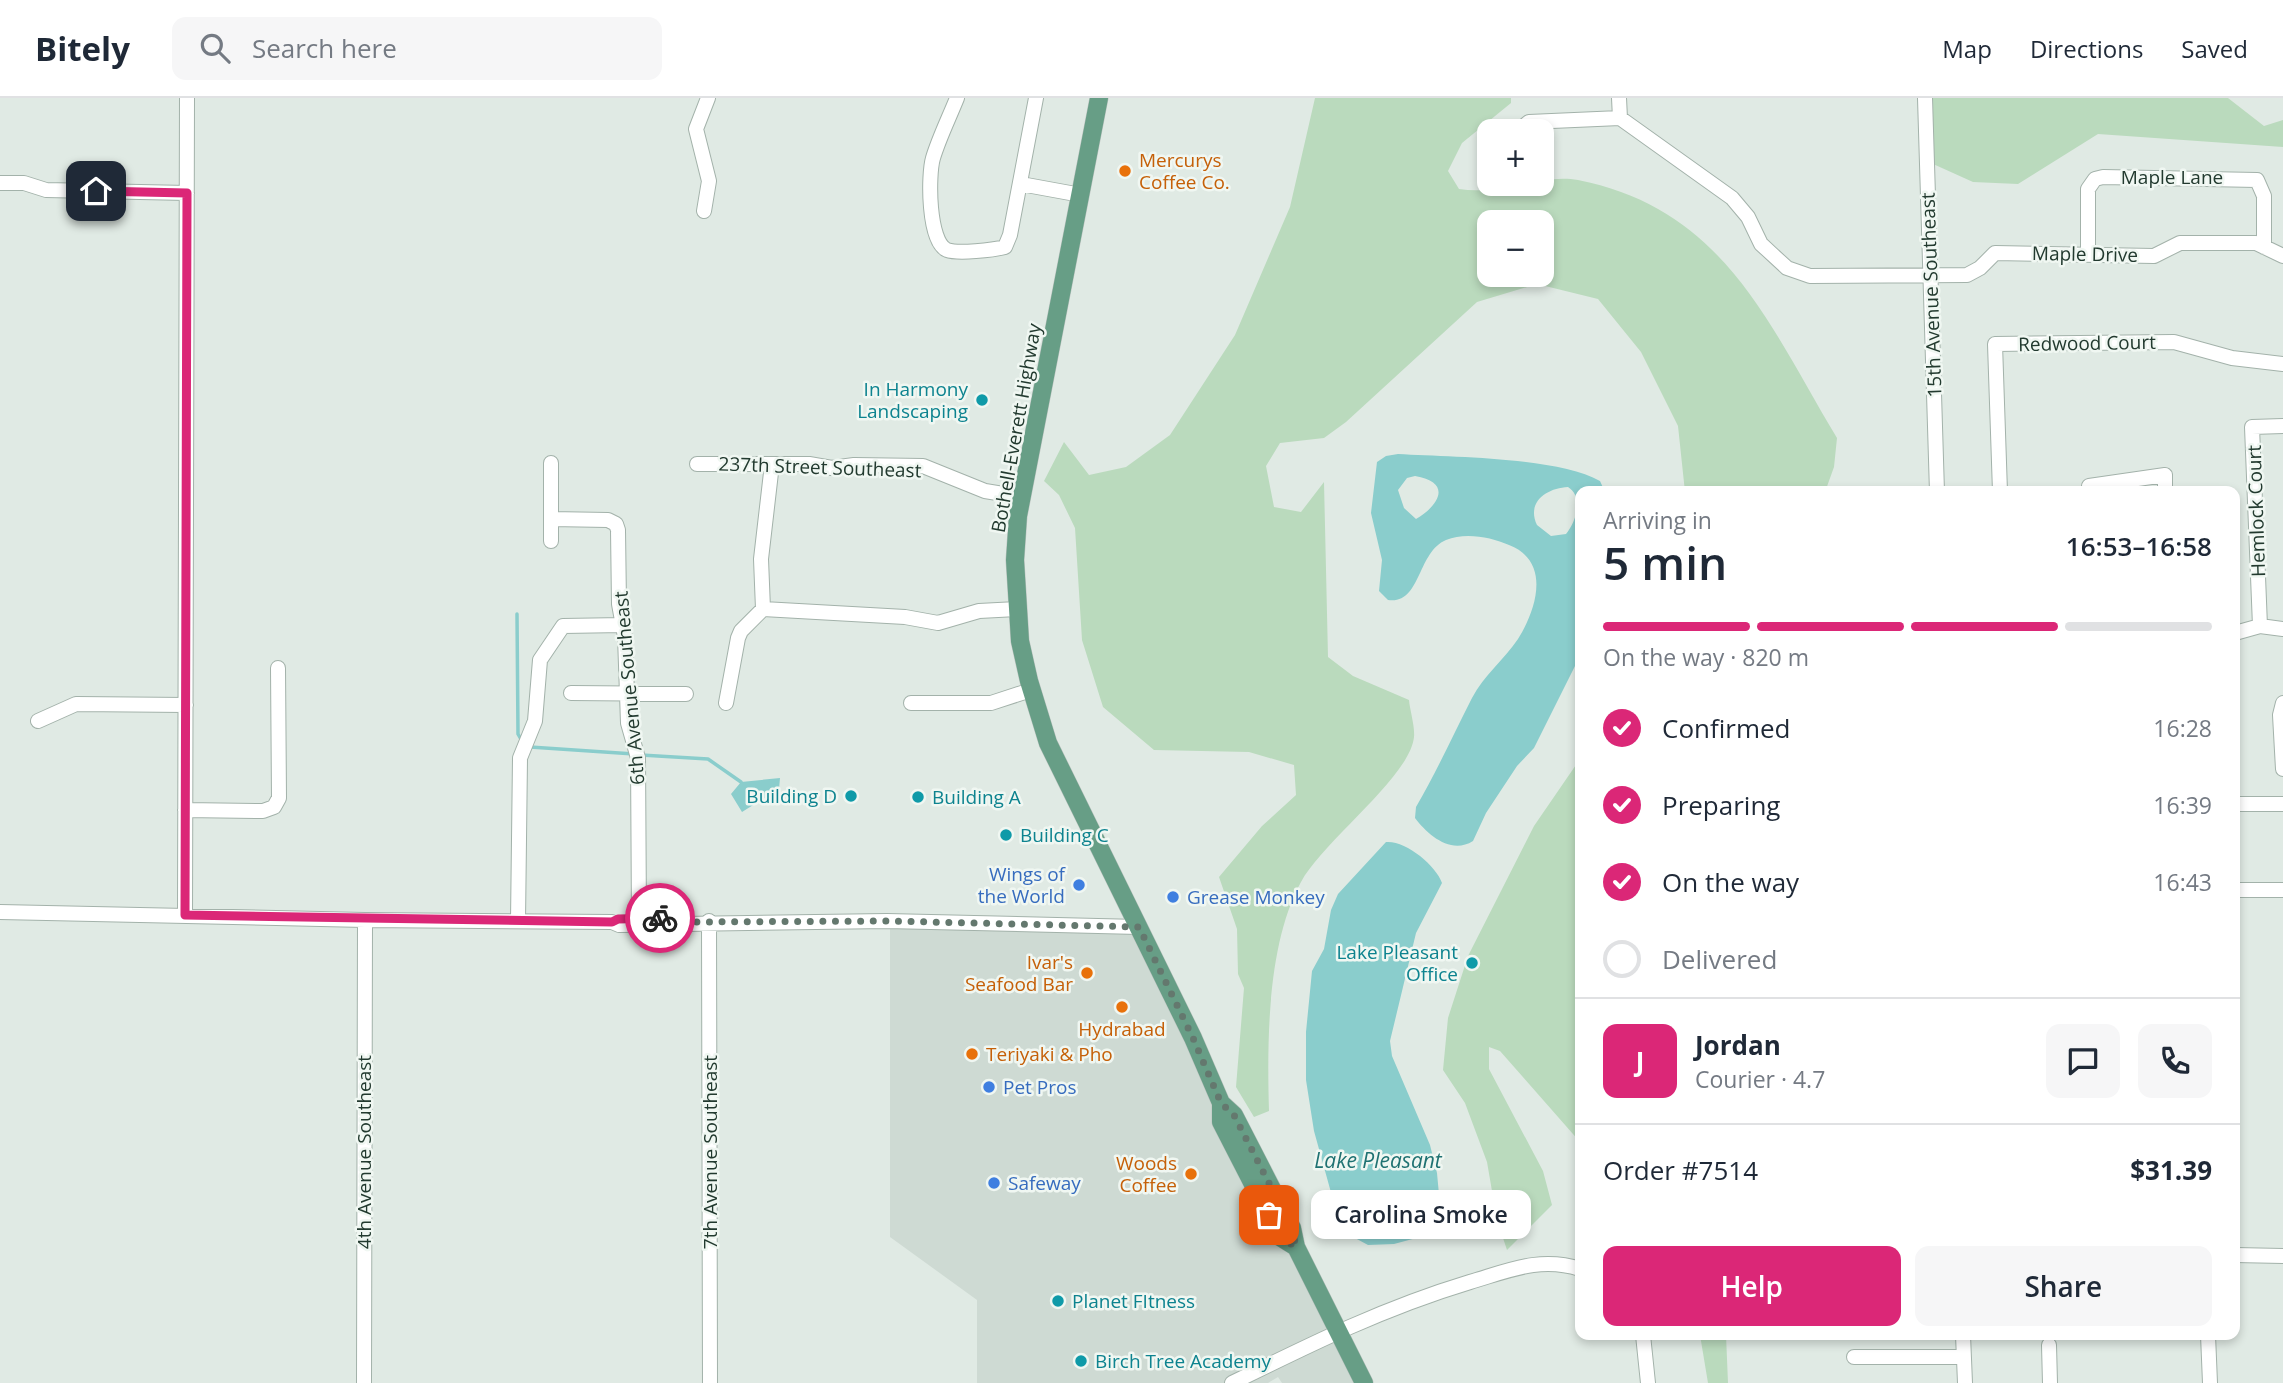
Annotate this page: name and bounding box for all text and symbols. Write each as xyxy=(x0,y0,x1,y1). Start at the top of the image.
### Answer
search box xyxy=(172,17,662,80)
text: Bitely xyxy=(35,26,130,71)
icon: search xyxy=(196,29,234,67)
text: Search here xyxy=(252,30,397,66)
text: Map xyxy=(1942,32,1992,65)
text: Directions xyxy=(2030,32,2143,65)
text: Saved xyxy=(2181,32,2248,65)
map controls xyxy=(1477,119,1554,287)
button: + xyxy=(1477,119,1554,196)
place label: Mercurys Coffee Co. xyxy=(1139,147,1230,195)
pin xyxy=(66,161,126,221)
marker: Mercurys Coffee Co. xyxy=(1117,163,1133,179)
street label: Maple Lane xyxy=(2121,164,2223,190)
icon: home xyxy=(77,172,115,210)
street label: 15th Avenue Southeast xyxy=(1914,192,1948,398)
button: − xyxy=(1477,210,1554,287)
street label: Maple Drive xyxy=(2032,240,2138,268)
street label: Bothell-Everett Highway xyxy=(985,321,1047,535)
street label: Redwood Court xyxy=(2018,329,2156,357)
place label: In Harmony Landscaping xyxy=(857,376,968,424)
marker: In Harmony Landscaping xyxy=(974,392,990,408)
street label: Hemlock Court xyxy=(2241,444,2271,577)
street label: 237th Street Southeast xyxy=(718,450,922,484)
text: Arriving in xyxy=(1603,504,1712,536)
text: 16:53–16:58 xyxy=(2066,528,2212,564)
text: 5 min xyxy=(1603,531,1727,593)
street label: 6th Avenue Southeast xyxy=(608,590,650,786)
text: On the way · 820 m xyxy=(1603,641,1809,673)
icon: check xyxy=(1603,709,1641,747)
text: Confirmed xyxy=(1662,710,1790,746)
text: 16:28 xyxy=(2153,712,2212,744)
place label: Building D xyxy=(746,783,837,809)
place label: Building A xyxy=(932,784,1021,810)
icon: check xyxy=(1603,786,1641,824)
text: Preparing xyxy=(1662,787,1780,823)
marker: Building D xyxy=(843,788,859,804)
marker: Building A xyxy=(910,789,926,805)
text: 16:39 xyxy=(2153,789,2212,821)
place label: Building C xyxy=(1020,822,1109,848)
marker: Building C xyxy=(998,827,1014,843)
place label: Wings of the World xyxy=(978,861,1067,909)
icon: check xyxy=(1603,863,1641,901)
text: On the way xyxy=(1662,864,1799,900)
text: 16:43 xyxy=(2153,866,2212,898)
marker: Wings of the World xyxy=(1071,877,1087,893)
courier xyxy=(625,883,695,953)
place label: Grease Monkey xyxy=(1187,884,1325,910)
marker: Grease Monkey xyxy=(1165,889,1181,905)
icon: bike xyxy=(641,899,679,937)
place label: Lake Pleasant Office xyxy=(1336,939,1458,987)
text: Delivered xyxy=(1662,941,1777,977)
place label: Ivar's Seafood Bar xyxy=(965,949,1073,997)
marker: Lake Pleasant Office xyxy=(1464,955,1480,971)
marker: Ivar's Seafood Bar xyxy=(1079,965,1095,981)
marker: Hydrabad xyxy=(1114,999,1130,1015)
place label: Hydrabad xyxy=(1078,1016,1166,1042)
button: chat xyxy=(2046,1024,2120,1098)
button: phone xyxy=(2138,1024,2212,1098)
text: Jordan xyxy=(1695,1027,1781,1063)
place label: Teriyaki & Pho xyxy=(986,1041,1113,1067)
text: J xyxy=(1636,1043,1644,1079)
marker: Teriyaki & Pho xyxy=(964,1046,980,1062)
street label: 4th Avenue Southeast xyxy=(351,1055,377,1249)
street label: 7th Avenue Southeast xyxy=(697,1055,723,1249)
text: Courier · 4.7 xyxy=(1695,1063,1825,1095)
place label: Pet Pros xyxy=(1003,1074,1077,1100)
marker: Pet Pros xyxy=(981,1079,997,1095)
water label: Lake Pleasant xyxy=(1314,1146,1443,1174)
place label: Woods Coffee xyxy=(1116,1150,1177,1198)
text: Order #7514 xyxy=(1603,1152,1758,1188)
text: $31.39 xyxy=(2130,1152,2212,1188)
marker: Woods Coffee xyxy=(1183,1166,1199,1182)
place label: Safeway xyxy=(1008,1170,1081,1196)
marker: Safeway xyxy=(986,1175,1002,1191)
pin xyxy=(1239,1185,1299,1245)
callout: Carolina Smoke xyxy=(1311,1190,1532,1240)
icon: bag xyxy=(1250,1196,1288,1234)
text: Carolina Smoke xyxy=(1334,1198,1508,1230)
button: Help xyxy=(1603,1246,1901,1326)
button: Share xyxy=(1915,1246,2212,1326)
place label: Planet FItness xyxy=(1072,1288,1195,1314)
marker: Planet FItness xyxy=(1050,1293,1066,1309)
place label: Birch Tree Academy xyxy=(1095,1348,1272,1374)
marker: Birch Tree Academy xyxy=(1073,1353,1089,1369)

